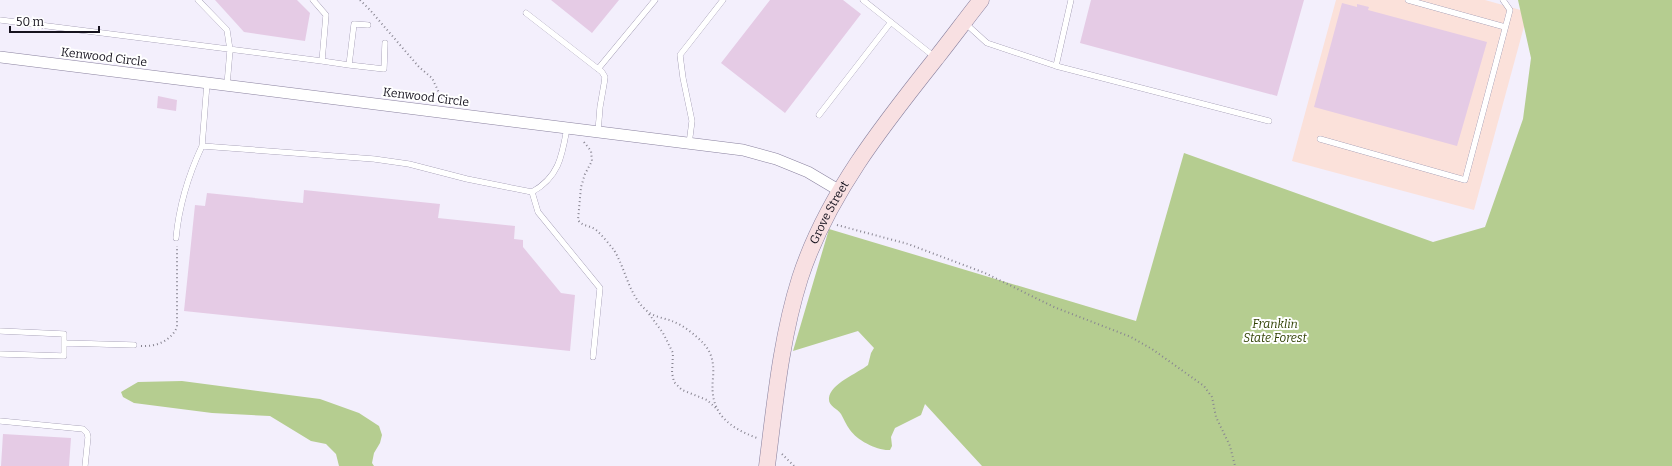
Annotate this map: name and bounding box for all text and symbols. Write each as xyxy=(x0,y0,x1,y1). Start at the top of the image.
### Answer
scale bar xyxy=(10,8,99,34)
text: 50 m xyxy=(16,15,45,29)
street label: Kenwood Circle xyxy=(60,45,148,69)
street label: Kenwood Circle xyxy=(382,85,470,109)
street label: Grove Street xyxy=(807,178,852,246)
park label: Franklin State Forest xyxy=(1243,317,1308,345)

